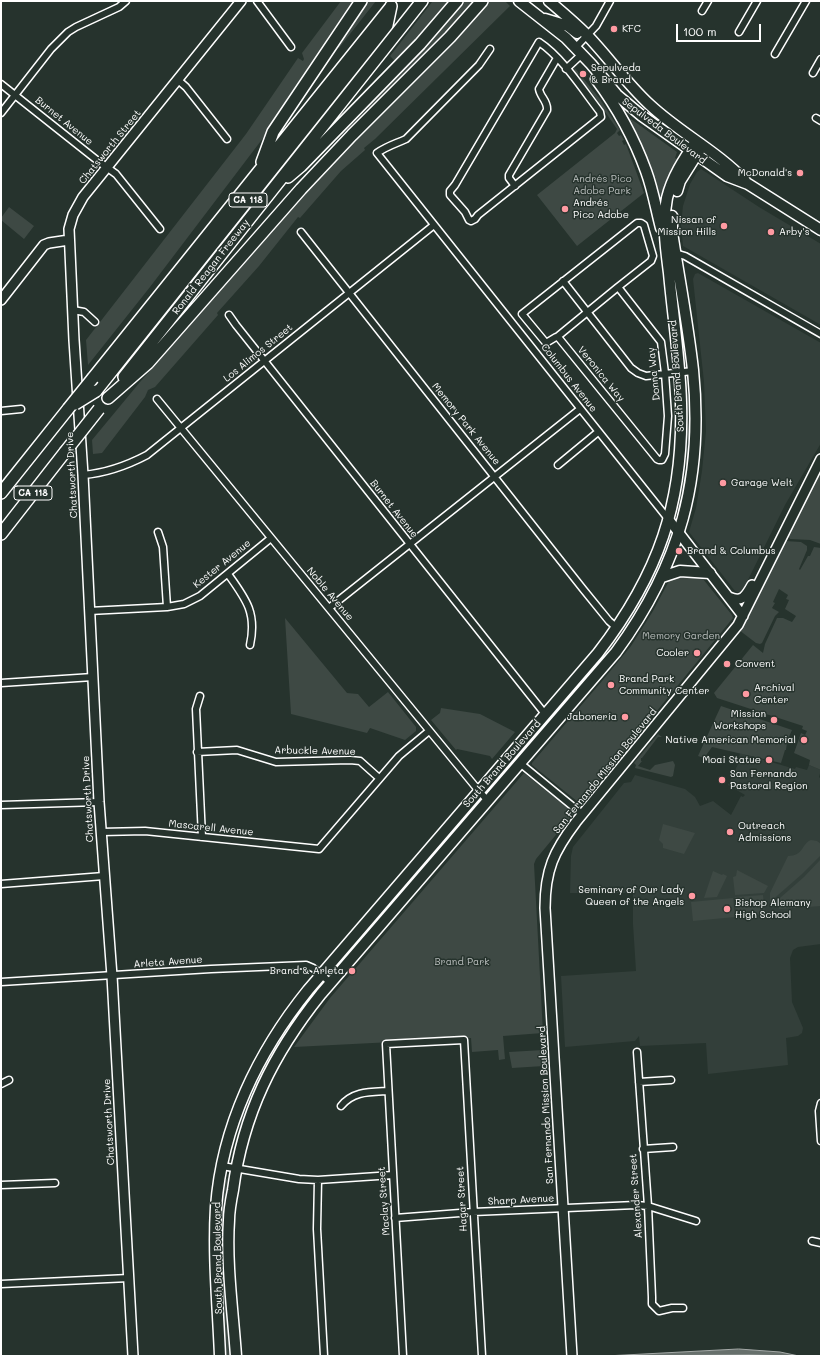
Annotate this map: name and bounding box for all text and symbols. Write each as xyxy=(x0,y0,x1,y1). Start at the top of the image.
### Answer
scale bar xyxy=(678,16,763,42)
place label: KFC xyxy=(622,23,641,35)
text: 100 m xyxy=(683,23,717,39)
marker: KFC xyxy=(609,24,619,34)
place label: Sepulveda & Brand xyxy=(591,62,641,86)
marker: Sepulveda & Brand xyxy=(578,69,588,79)
street label: Burnet Avenue xyxy=(33,94,95,148)
street label: Sepulveda Boulevard xyxy=(619,95,709,167)
street label: Chatsworth Street xyxy=(76,107,144,187)
place label: McDonald's xyxy=(738,167,792,179)
marker: McDonald's xyxy=(795,168,805,178)
park label: Andrés Pico Adobe Park xyxy=(572,173,632,196)
road number: CA 118 xyxy=(229,193,267,207)
place label: Andrés Pico Adobe xyxy=(573,197,629,220)
marker: Andrés Pico Adobe xyxy=(560,204,570,214)
place label: Nissan of Mission Hills xyxy=(657,214,716,238)
street label: Ronald Reagan Freeway xyxy=(170,217,252,317)
marker: Nissan of Mission Hills xyxy=(719,221,729,231)
place label: Arby's xyxy=(779,226,810,238)
marker: Arby's xyxy=(766,227,776,237)
street label: South Brand Boulevard xyxy=(667,320,687,432)
street label: Los Alimos Street xyxy=(221,321,295,385)
street label: Columbus Avenue xyxy=(539,341,599,415)
street label: Veronica Way xyxy=(575,344,627,404)
street label: Donna Way xyxy=(645,347,663,401)
street label: Memory Park Avenue xyxy=(429,381,503,467)
street label: Chatsworth Drive xyxy=(64,431,80,519)
street label: Burnet Avenue xyxy=(368,477,420,541)
place label: Garage Welt xyxy=(731,477,793,489)
marker: Garage Welt xyxy=(718,478,728,488)
road number: CA 118 xyxy=(14,486,52,500)
street label: Kester Avenue xyxy=(191,537,253,591)
place label: Brand & Columbus xyxy=(687,545,776,557)
marker: Brand & Columbus xyxy=(674,546,684,556)
street label: Noble Avenue xyxy=(304,565,356,623)
park label: Memory Garden xyxy=(642,630,720,642)
place label: Cooler xyxy=(656,647,689,659)
marker: Cooler xyxy=(692,648,702,658)
place label: Convent xyxy=(735,658,775,670)
marker: Convent xyxy=(722,659,732,669)
place label: Brand Park Community Center xyxy=(619,673,709,696)
marker: Brand Park Community Center xyxy=(606,680,616,690)
place label: Archival Center xyxy=(754,682,795,706)
marker: Archival Center xyxy=(741,689,751,699)
street label: San Fernando Mission Boulevard xyxy=(551,706,659,836)
place label: Mission Workshops xyxy=(714,708,766,732)
place label: Jabonería xyxy=(567,711,617,723)
marker: Jabonería xyxy=(620,712,630,722)
marker: Mission Workshops xyxy=(769,715,779,725)
street label: South Brand Boulevard xyxy=(461,718,543,810)
place label: Native American Memorial xyxy=(665,734,796,746)
marker: Native American Memorial xyxy=(799,735,809,745)
street label: Arbuckle Avenue xyxy=(274,744,356,758)
place label: Moai Statue xyxy=(702,754,761,766)
street label: Chatsworth Drive xyxy=(80,755,96,843)
marker: Moai Statue xyxy=(764,755,774,765)
place label: San Fernando Pastoral Region xyxy=(730,768,807,792)
marker: San Fernando Pastoral Region xyxy=(717,775,727,785)
street label: Mascarell Avenue xyxy=(168,818,254,838)
place label: Outreach Admissions xyxy=(738,820,791,844)
marker: Outreach Admissions xyxy=(725,827,735,837)
place label: Seminary of Our Lady Queen of the Angels xyxy=(578,884,684,908)
marker: Seminary of Our Lady Queen of the Angels xyxy=(687,891,697,901)
place label: Bishop Alemany High School xyxy=(735,897,811,920)
marker: Bishop Alemany High School xyxy=(722,904,732,914)
street label: Arleta Avenue xyxy=(133,954,203,970)
park label: Brand Park xyxy=(434,956,490,968)
place label: Brand & Arleta xyxy=(270,965,344,977)
marker: Brand & Arleta xyxy=(347,966,357,976)
street label: San Fernando Mission Boulevard xyxy=(536,1026,556,1184)
street label: Chatsworth Drive xyxy=(101,1078,117,1166)
street label: Alexander Street xyxy=(627,1153,645,1239)
street label: Maclay Street xyxy=(376,1166,392,1236)
street label: Hagar Street xyxy=(454,1166,470,1232)
street label: Sharp Avenue xyxy=(487,1192,555,1208)
street label: South Brand Boulevard xyxy=(211,1202,225,1314)

